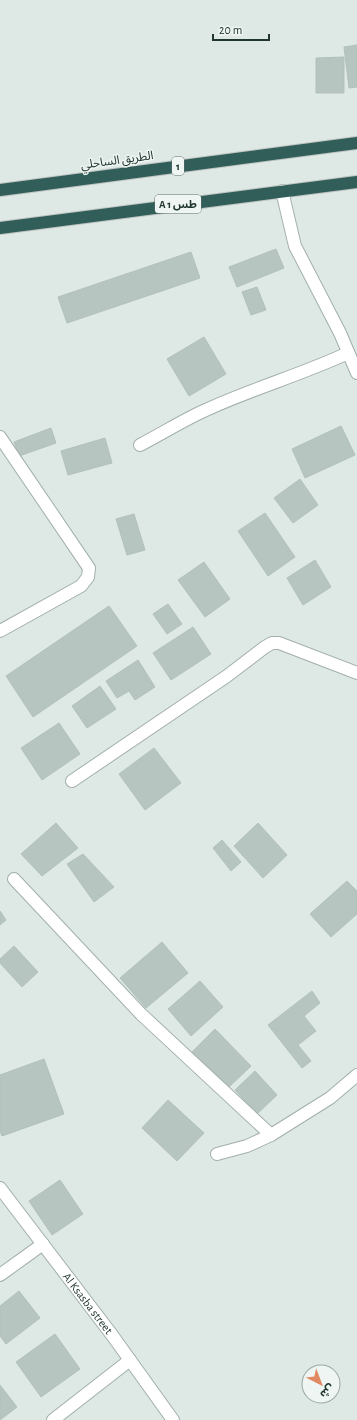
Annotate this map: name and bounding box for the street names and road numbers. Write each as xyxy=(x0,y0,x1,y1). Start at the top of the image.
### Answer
street label: الطريق الساحلي xyxy=(80,149,155,175)
road number: 1 xyxy=(172,157,184,175)
road number: A 1 طس xyxy=(155,195,201,213)
street label: Al Ksasba street xyxy=(61,1270,115,1336)

